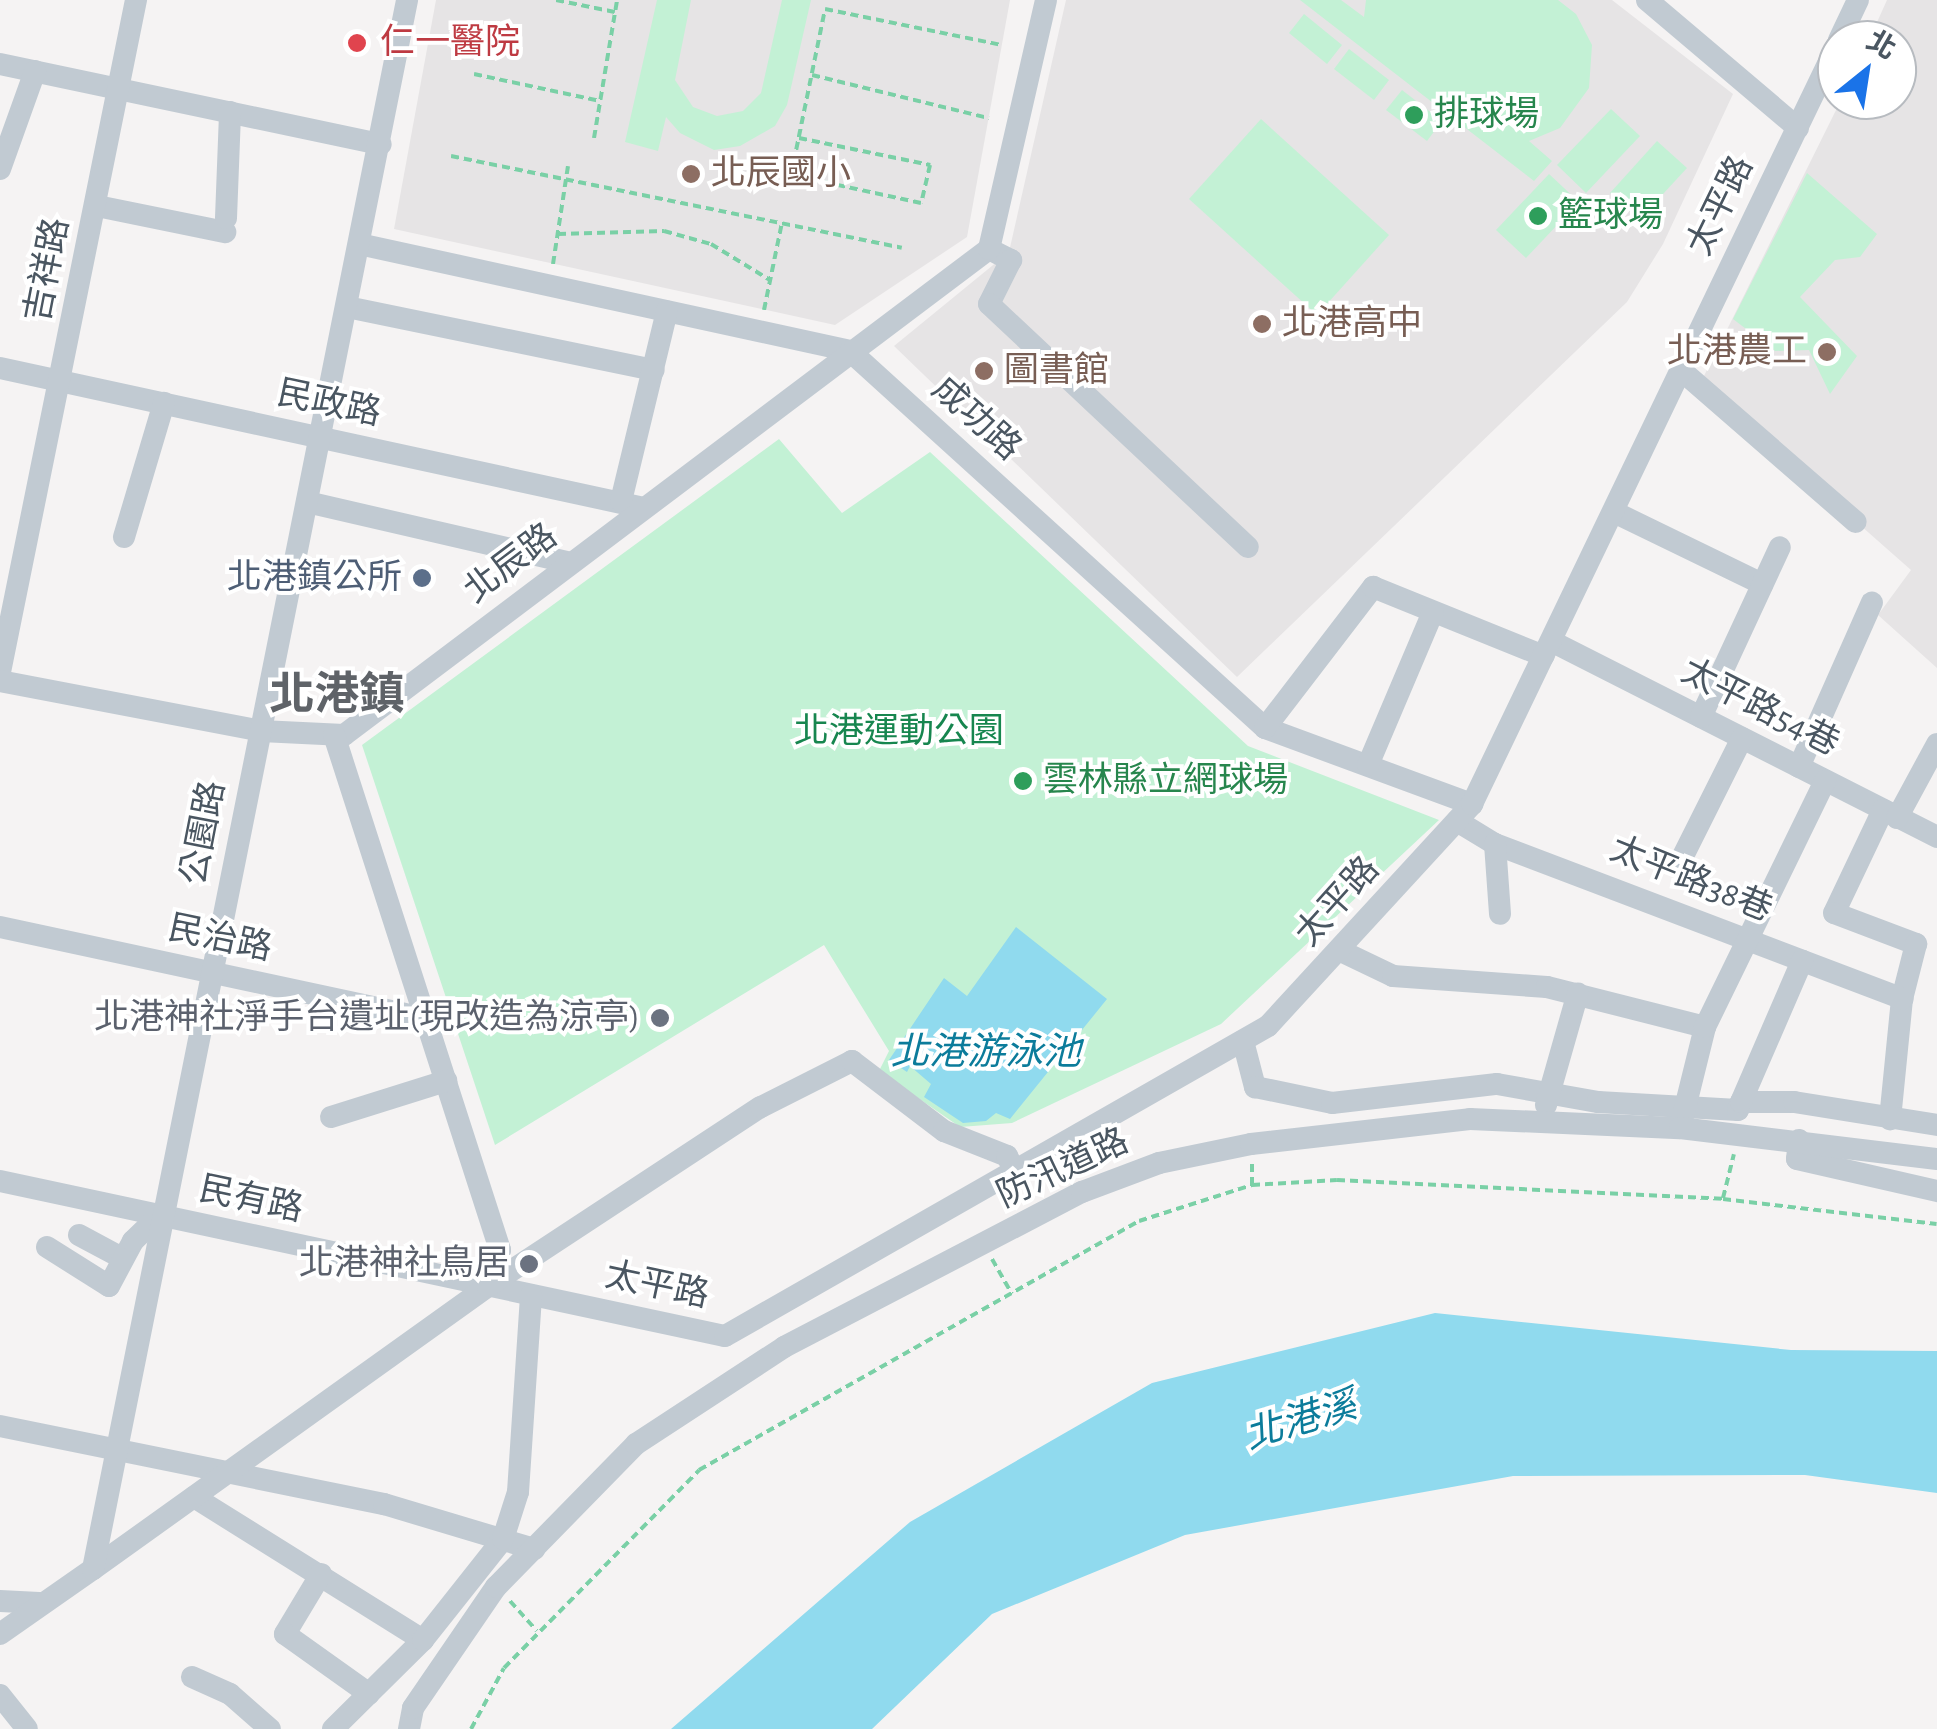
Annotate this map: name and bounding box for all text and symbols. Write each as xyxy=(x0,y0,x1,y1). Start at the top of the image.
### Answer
north arrow xyxy=(1817,20,1917,120)
place label: 仁一醫院 xyxy=(380,22,520,64)
text: 北 xyxy=(1862,27,1900,65)
marker: 仁一醫院 xyxy=(344,30,370,56)
place label: 排球場 xyxy=(1434,94,1539,136)
marker: 排球場 xyxy=(1403,104,1425,126)
street label: 太平路 xyxy=(1679,150,1763,262)
place label: 北辰國小 xyxy=(711,153,851,195)
marker: 北辰國小 xyxy=(680,163,702,185)
place label: 籃球場 xyxy=(1558,195,1663,237)
marker: 籃球場 xyxy=(1527,205,1549,227)
street label: 吉祥路 xyxy=(17,214,79,326)
place label: 北港高中 xyxy=(1282,303,1422,345)
marker: 北港高中 xyxy=(1251,313,1273,335)
place label: 北港農工 xyxy=(1667,331,1807,373)
marker: 北港農工 xyxy=(1816,341,1838,363)
place label: 圖書館 xyxy=(1004,350,1109,392)
marker: 圖書館 xyxy=(973,360,995,382)
street label: 成功路 xyxy=(923,368,1029,470)
street label: 民政路 xyxy=(273,373,385,435)
street label: 北辰路 xyxy=(456,516,566,612)
place label: 北港鎮公所 xyxy=(227,557,402,599)
marker: 北港鎮公所 xyxy=(411,567,433,589)
street label: 太平路54巷 xyxy=(1674,650,1846,766)
district label: 北港鎮 xyxy=(270,669,404,723)
park label: 北港運動公園 xyxy=(794,711,1004,753)
place label: 雲林縣立網球場 xyxy=(1043,760,1288,802)
marker: 雲林縣立網球場 xyxy=(1012,770,1034,792)
street label: 公園路 xyxy=(173,777,235,889)
street label: 太平路38巷 xyxy=(1604,828,1778,932)
street label: 太平路 xyxy=(1287,849,1389,955)
street label: 民治路 xyxy=(164,908,276,970)
place label: 北港神社淨手台遺址(現改造為涼亭) xyxy=(94,997,640,1039)
marker: 北港神社淨手台遺址(現改造為涼亭) xyxy=(649,1007,671,1029)
water label: 北港游泳池 xyxy=(891,1031,1081,1077)
street label: 防汛道路 xyxy=(991,1120,1135,1218)
street label: 民有路 xyxy=(195,1169,307,1231)
place label: 北港神社鳥居 xyxy=(299,1243,509,1285)
marker: 北港神社鳥居 xyxy=(518,1253,540,1275)
street label: 太平路 xyxy=(601,1255,713,1317)
water label: 北港溪 xyxy=(1240,1384,1362,1460)

